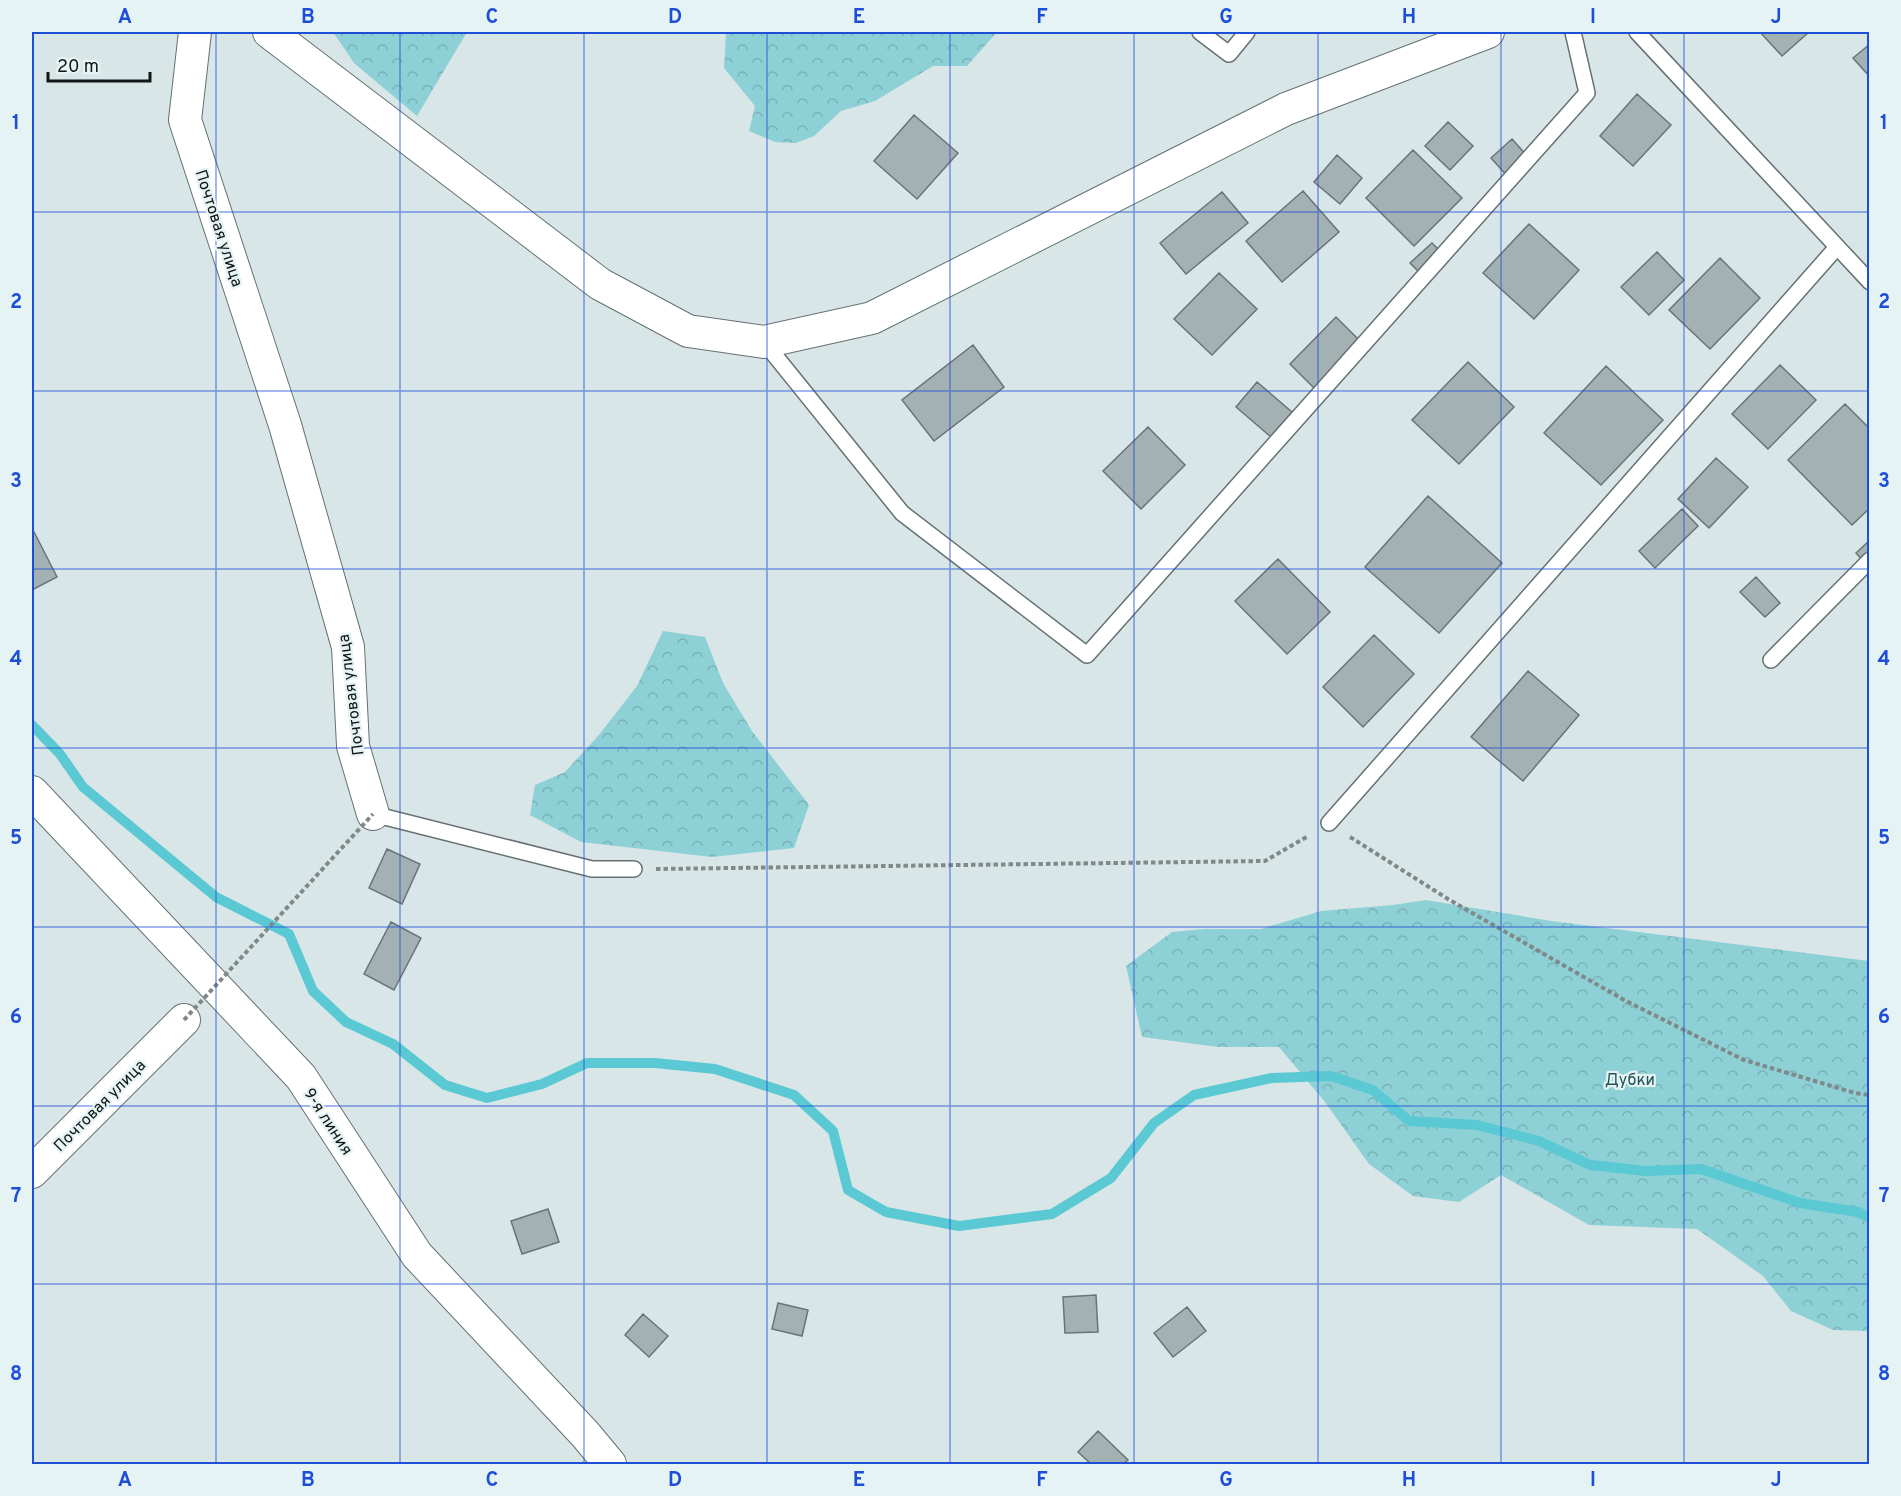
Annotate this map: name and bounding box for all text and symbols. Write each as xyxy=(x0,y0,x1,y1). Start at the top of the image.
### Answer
text: A xyxy=(118,5,132,31)
text: B xyxy=(301,5,315,31)
text: C xyxy=(486,5,498,31)
text: D xyxy=(668,5,682,31)
text: E xyxy=(853,5,865,31)
text: F xyxy=(1036,5,1048,31)
text: G xyxy=(1219,5,1233,31)
text: H xyxy=(1402,5,1416,31)
text: I xyxy=(1590,5,1596,31)
text: J xyxy=(1770,5,1782,31)
scale bar xyxy=(48,45,150,83)
text: 20 m xyxy=(57,56,99,79)
text: 1 xyxy=(12,111,20,137)
text: 1 xyxy=(1880,111,1888,137)
street label: Почтовая улица xyxy=(190,168,246,290)
text: 2 xyxy=(10,290,22,316)
text: 2 xyxy=(1878,290,1890,316)
text: 3 xyxy=(10,469,22,495)
text: 3 xyxy=(1878,469,1890,495)
street label: Почтовая улица xyxy=(335,633,369,757)
text: 4 xyxy=(10,647,22,673)
text: 4 xyxy=(1878,647,1890,673)
text: 5 xyxy=(10,826,22,852)
text: 5 xyxy=(1878,826,1890,852)
text: 6 xyxy=(10,1005,22,1031)
text: 6 xyxy=(1878,1005,1890,1031)
street label: Почтовая улица xyxy=(50,1056,151,1157)
park label: Дубки xyxy=(1605,1071,1655,1091)
street label: 9-я линия xyxy=(298,1085,356,1159)
text: 7 xyxy=(11,1184,21,1210)
text: 7 xyxy=(1879,1184,1889,1210)
text: 8 xyxy=(10,1362,22,1388)
text: 8 xyxy=(1878,1362,1890,1388)
text: A xyxy=(118,1468,132,1494)
text: B xyxy=(301,1468,315,1494)
text: C xyxy=(486,1468,498,1494)
text: D xyxy=(668,1468,682,1494)
text: E xyxy=(853,1468,865,1494)
text: F xyxy=(1036,1468,1048,1494)
text: G xyxy=(1219,1468,1233,1494)
text: H xyxy=(1402,1468,1416,1494)
text: I xyxy=(1590,1468,1596,1494)
text: J xyxy=(1770,1468,1782,1494)

